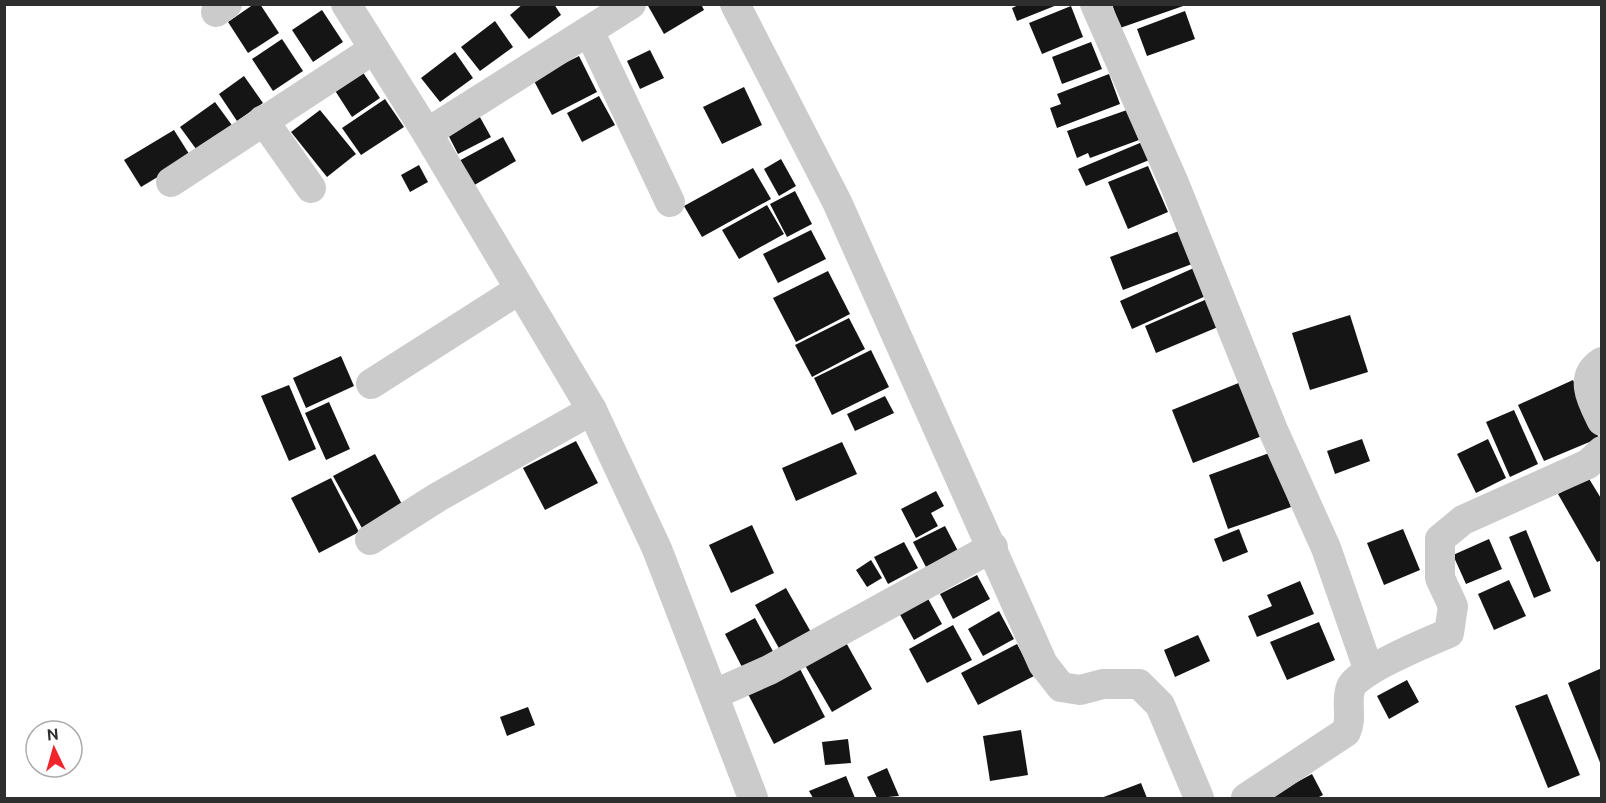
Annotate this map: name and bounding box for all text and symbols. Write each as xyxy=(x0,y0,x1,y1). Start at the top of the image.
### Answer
north arrow xyxy=(24,719,84,779)
text: N xyxy=(46,725,59,744)

